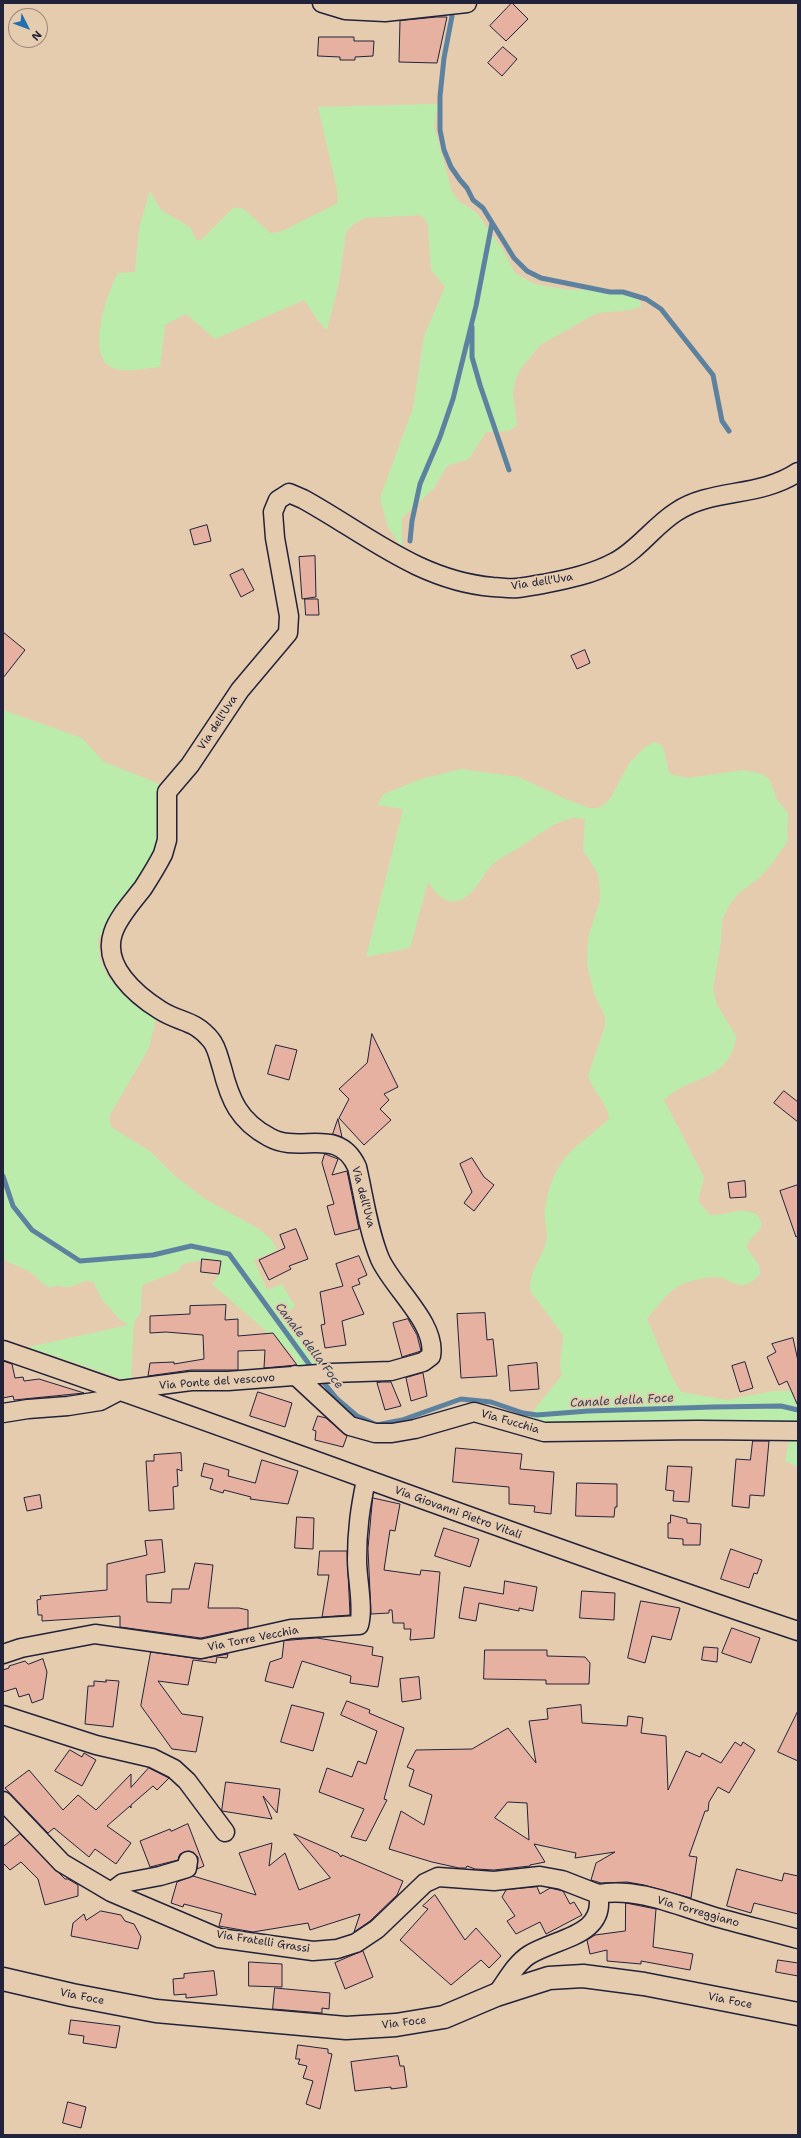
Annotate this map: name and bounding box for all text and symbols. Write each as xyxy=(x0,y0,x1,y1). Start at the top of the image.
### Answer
north arrow xyxy=(8,8,48,48)
text: N xyxy=(28,27,45,44)
street label: Via dell'Uva xyxy=(510,571,574,593)
street label: Via dell'Uva xyxy=(195,693,241,753)
street label: Via dell'Uva xyxy=(349,1165,377,1229)
water label: Canale della Foce xyxy=(272,1300,346,1392)
street label: Via Ponte del vescovo xyxy=(159,1371,275,1393)
water label: Canale della Foce xyxy=(570,1391,674,1411)
street label: Via Fucchia xyxy=(479,1407,541,1437)
street label: Via Giovanni Pietro Vitali xyxy=(392,1484,524,1542)
street label: Via Torre Vecchia xyxy=(206,1624,300,1654)
street label: Via Torreggiano xyxy=(655,1894,741,1930)
street label: Via Fratelli Grassi xyxy=(215,1928,311,1956)
street label: Via Foce xyxy=(59,1986,105,2008)
street label: Via Foce xyxy=(707,1990,753,2012)
street label: Via Foce xyxy=(381,2014,427,2032)

